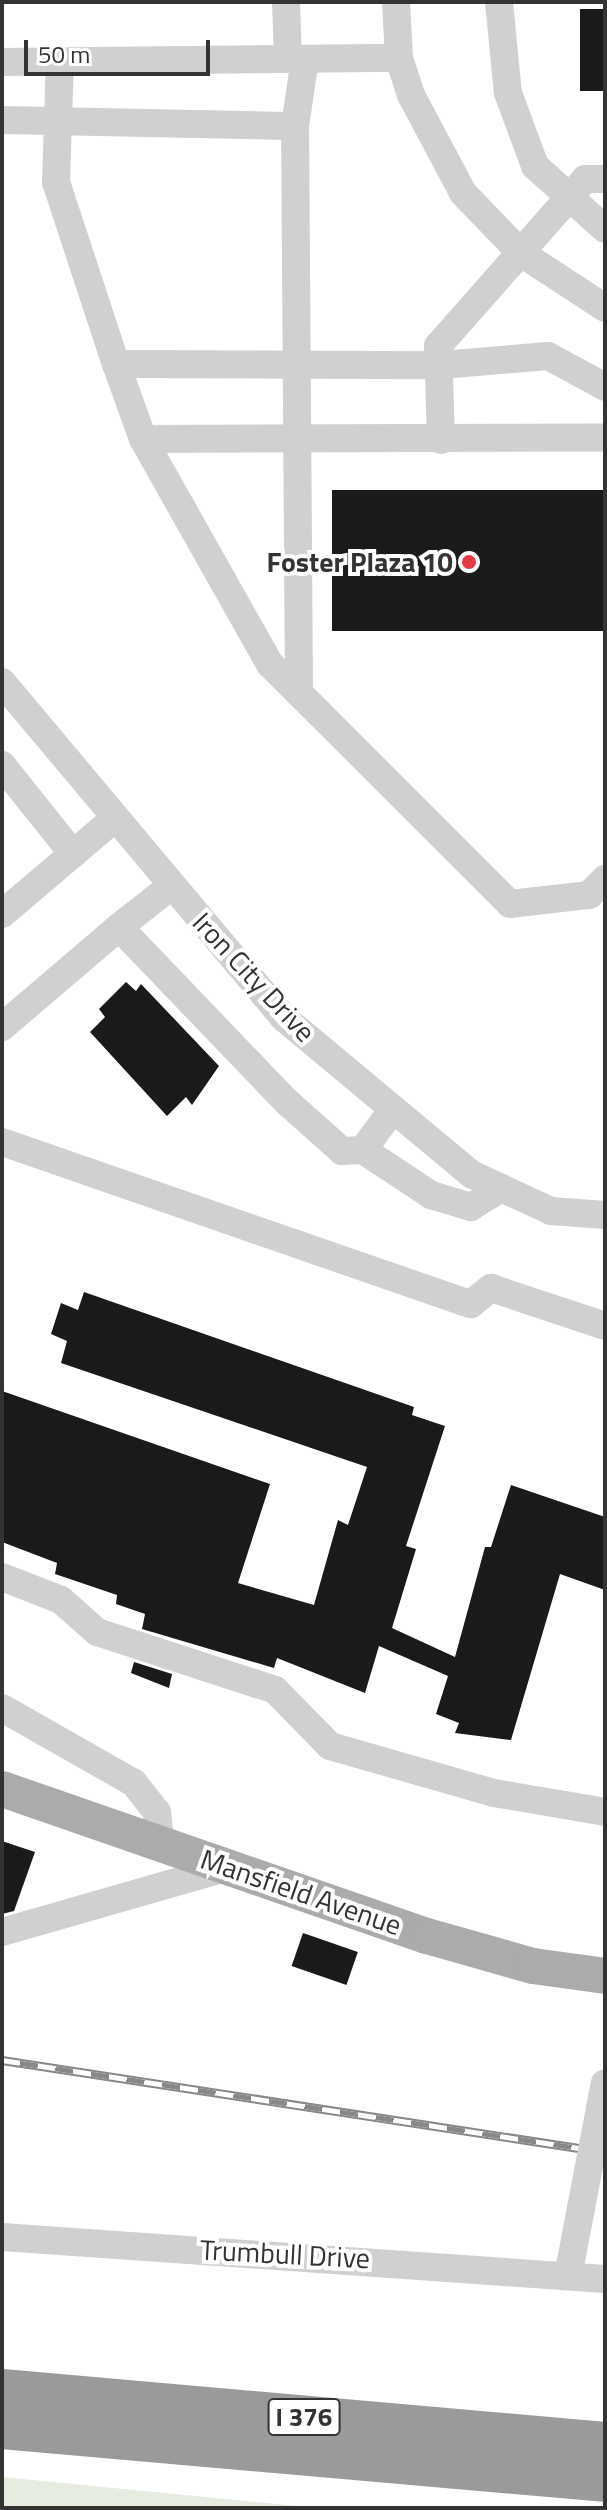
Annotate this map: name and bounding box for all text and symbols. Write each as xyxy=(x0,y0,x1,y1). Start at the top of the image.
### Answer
scale bar xyxy=(28,24,214,74)
text: 50 m xyxy=(38,36,90,72)
place label: Foster Plaza 10 xyxy=(267,545,453,579)
marker: Foster Plaza 10 xyxy=(460,553,478,571)
street label: Iron City Drive xyxy=(186,905,322,1049)
street label: Mansfield Avenue xyxy=(196,1842,406,1942)
street label: Trumbull Drive xyxy=(199,2233,371,2275)
road number: I 376 xyxy=(266,2395,342,2439)

